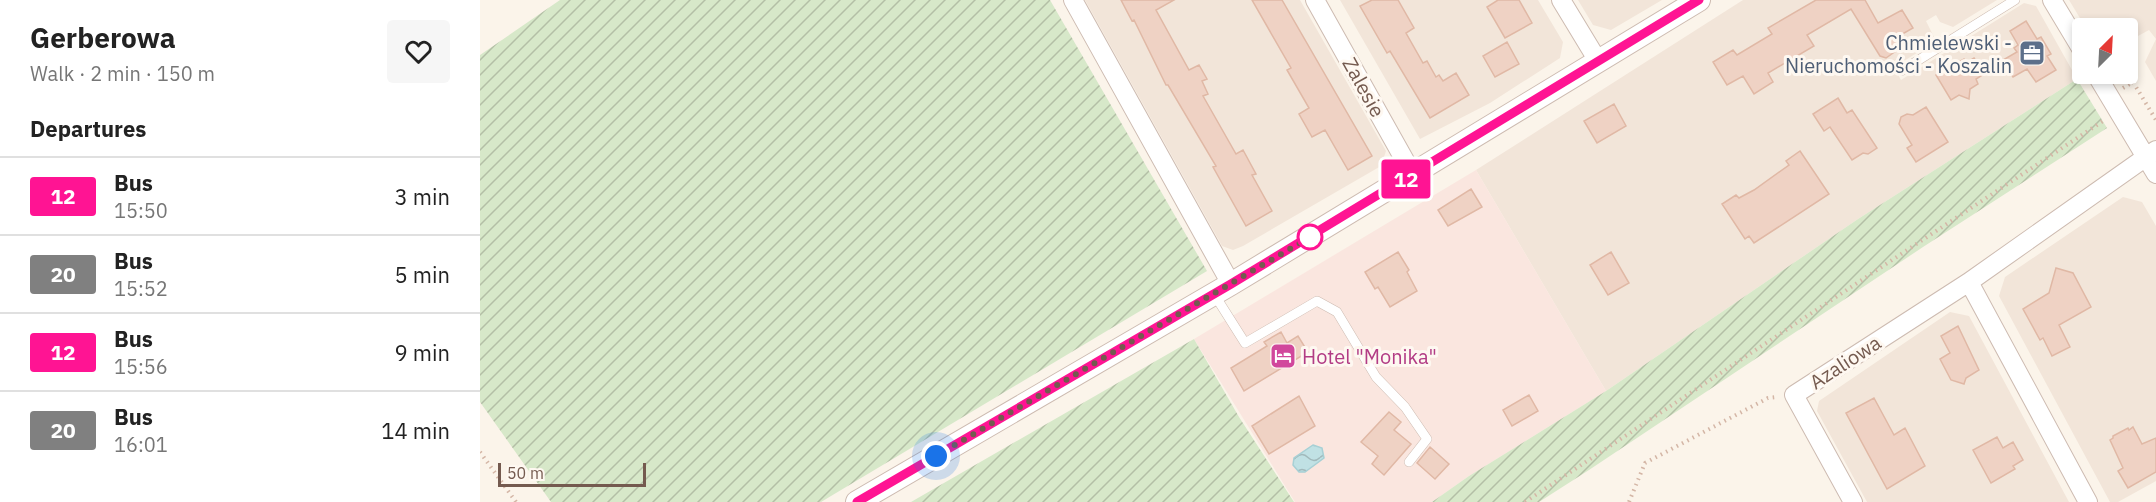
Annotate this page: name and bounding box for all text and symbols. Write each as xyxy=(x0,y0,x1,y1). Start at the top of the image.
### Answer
north arrow xyxy=(2072,18,2138,84)
map controls xyxy=(2072,18,2138,84)
text: Gerberowa xyxy=(30,19,176,56)
button: heart xyxy=(387,20,450,83)
place label: Chmielewski - Nieruchomości - Koszalin xyxy=(1785,29,2012,79)
office icon: Chmielewski - Nieruchomości - Koszalin xyxy=(2017,38,2047,68)
street label: Zalesie xyxy=(1337,52,1391,122)
text: Walk · 2 min · 150 m xyxy=(30,60,215,87)
text: Departures xyxy=(30,114,146,143)
line badge: 12 xyxy=(1379,160,1433,198)
text: 12 xyxy=(1393,165,1419,193)
text: Bus xyxy=(114,168,153,197)
text: 12 xyxy=(50,182,76,210)
text: 3 min xyxy=(394,182,450,211)
text: 15:50 xyxy=(114,197,168,224)
unlabelled marker xyxy=(1297,224,1323,250)
text: Bus xyxy=(114,246,153,275)
text: 20 xyxy=(50,260,76,288)
text: 5 min xyxy=(394,260,450,289)
text: 15:52 xyxy=(114,275,168,302)
text: Bus xyxy=(114,324,153,353)
street label: Azaliowa xyxy=(1804,329,1886,395)
text: 12 xyxy=(50,338,76,366)
text: 9 min xyxy=(394,338,450,367)
hotel icon: Hotel "Monika" xyxy=(1268,341,1298,371)
place label: Hotel "Monika" xyxy=(1302,343,1437,370)
text: 15:56 xyxy=(114,353,168,380)
text: Bus xyxy=(114,402,153,431)
text: 20 xyxy=(50,416,76,444)
text: 14 min xyxy=(381,416,450,445)
text: 16:01 xyxy=(114,431,168,458)
your location xyxy=(921,441,951,471)
scale bar xyxy=(498,460,646,488)
text: 50 m xyxy=(507,463,544,483)

